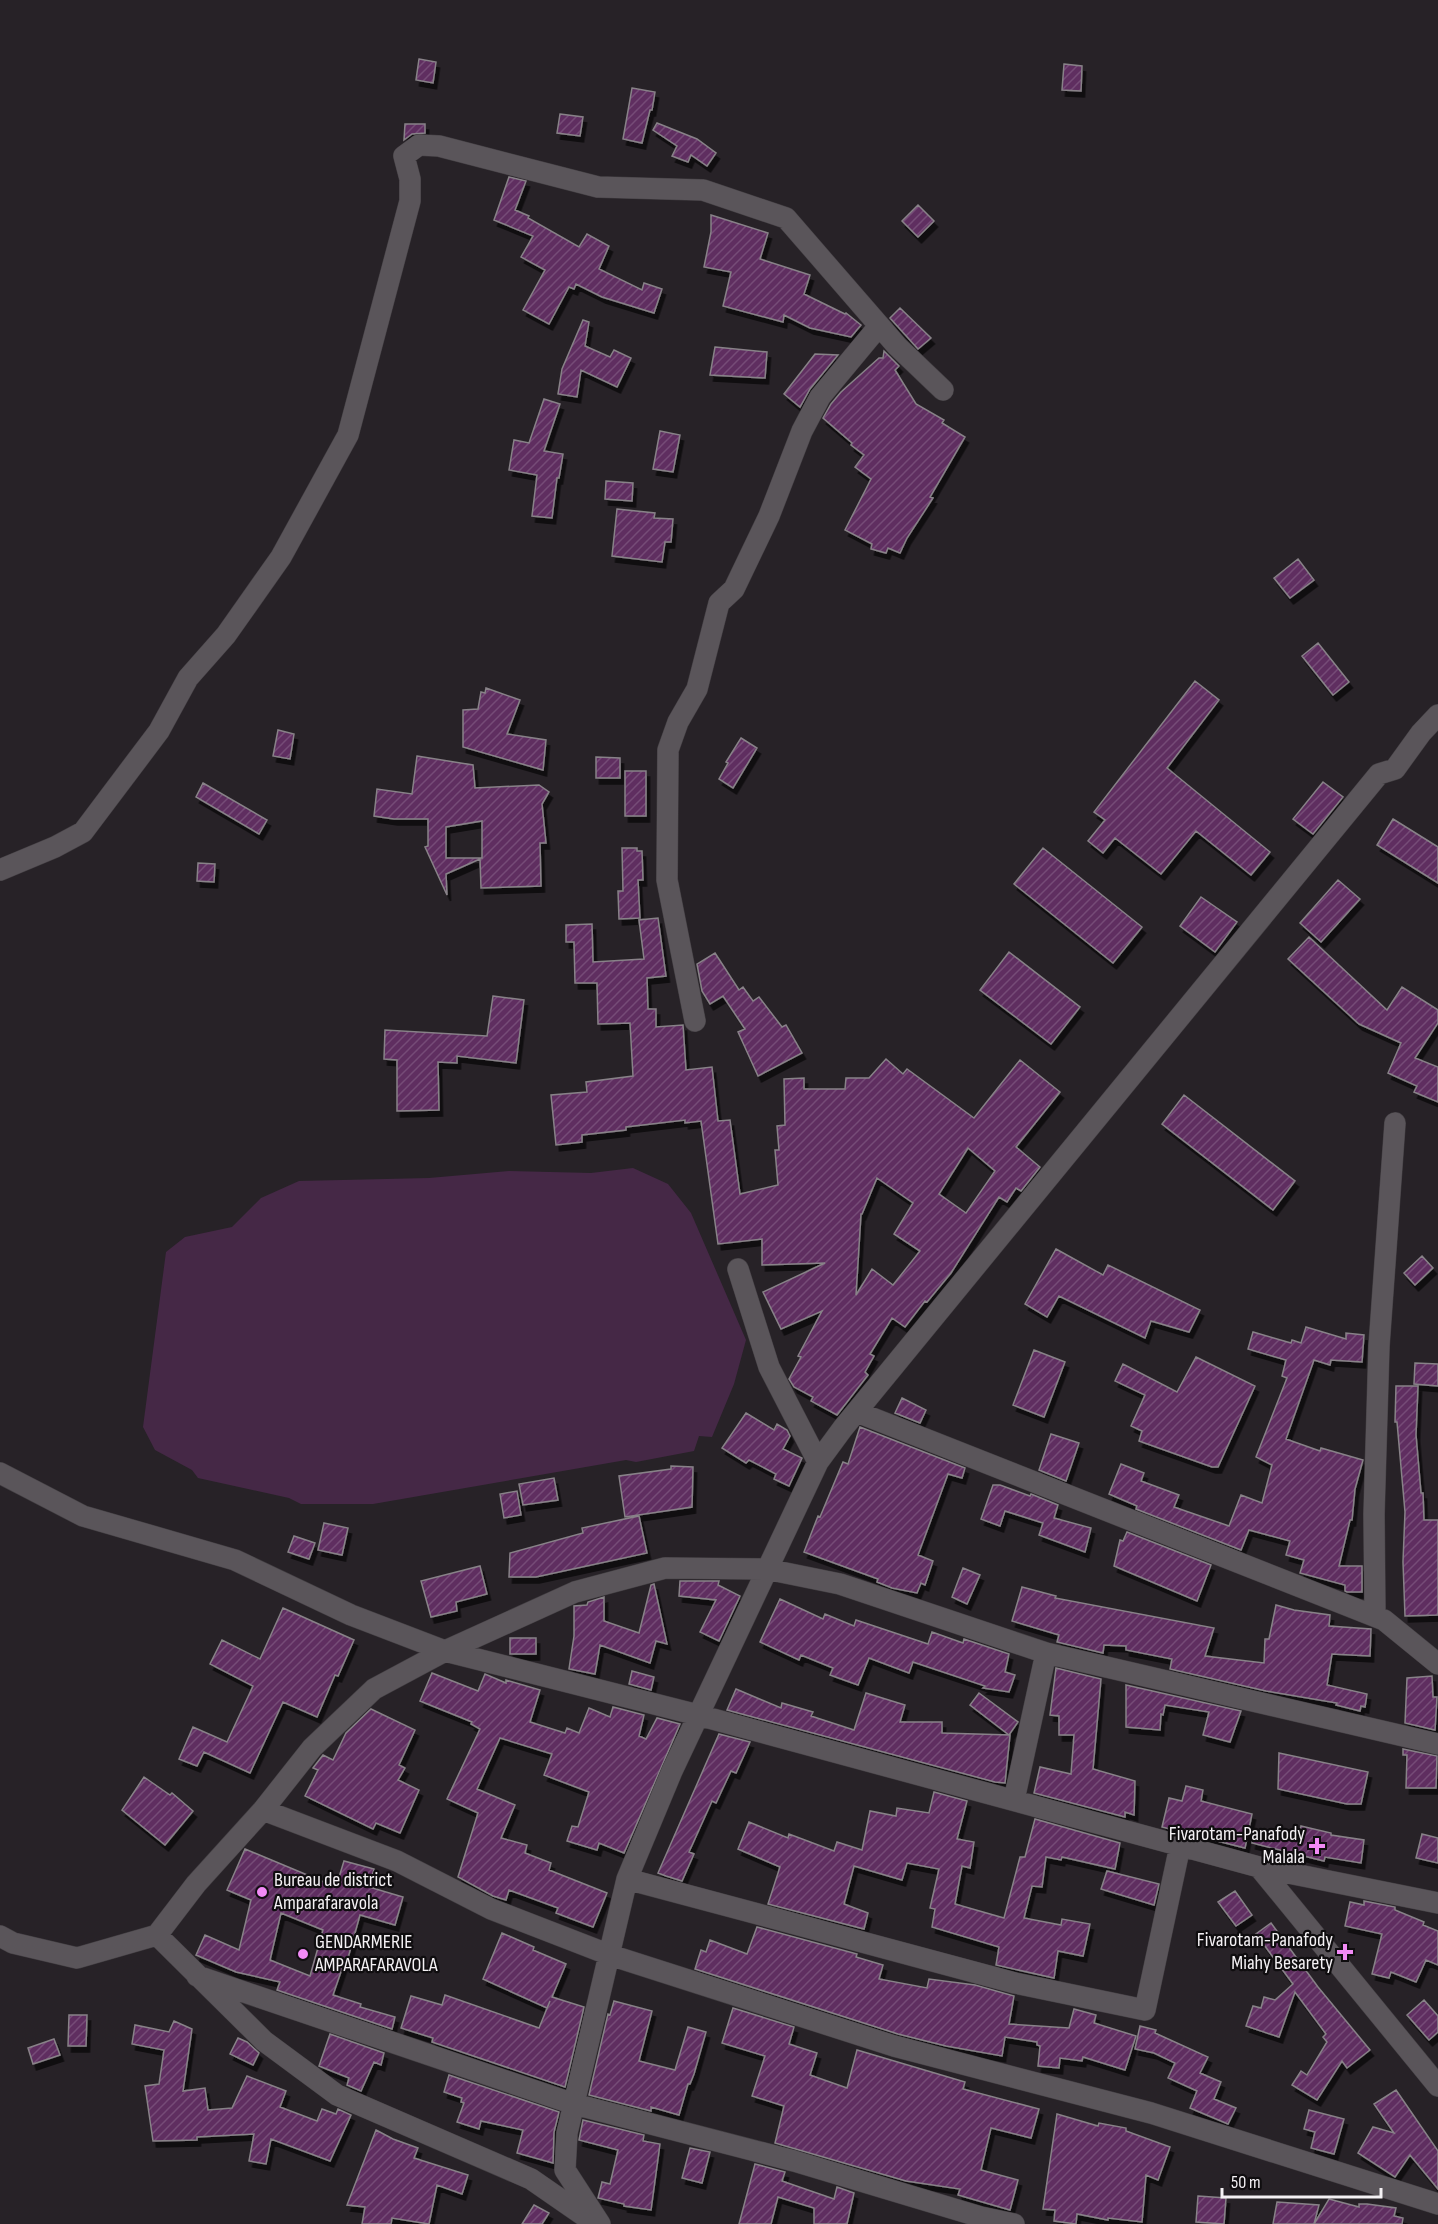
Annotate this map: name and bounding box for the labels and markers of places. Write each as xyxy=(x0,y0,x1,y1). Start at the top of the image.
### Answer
place label: Fivarotam-Panafody Malala xyxy=(1169,1822,1305,1869)
marker: Fivarotam-Panafody Malala xyxy=(1310,1839,1324,1853)
place label: Bureau de district Amparafaravola xyxy=(273,1868,392,1915)
marker: Bureau de district Amparafaravola xyxy=(255,1885,269,1899)
place label: Fivarotam-Panafody Miahy Besarety xyxy=(1197,1928,1333,1975)
place label: GENDARMERIE AMPARAFARAVOLA xyxy=(314,1930,438,1977)
marker: Fivarotam-Panafody Miahy Besarety xyxy=(1338,1945,1352,1959)
marker: GENDARMERIE AMPARAFARAVOLA xyxy=(296,1947,310,1961)

